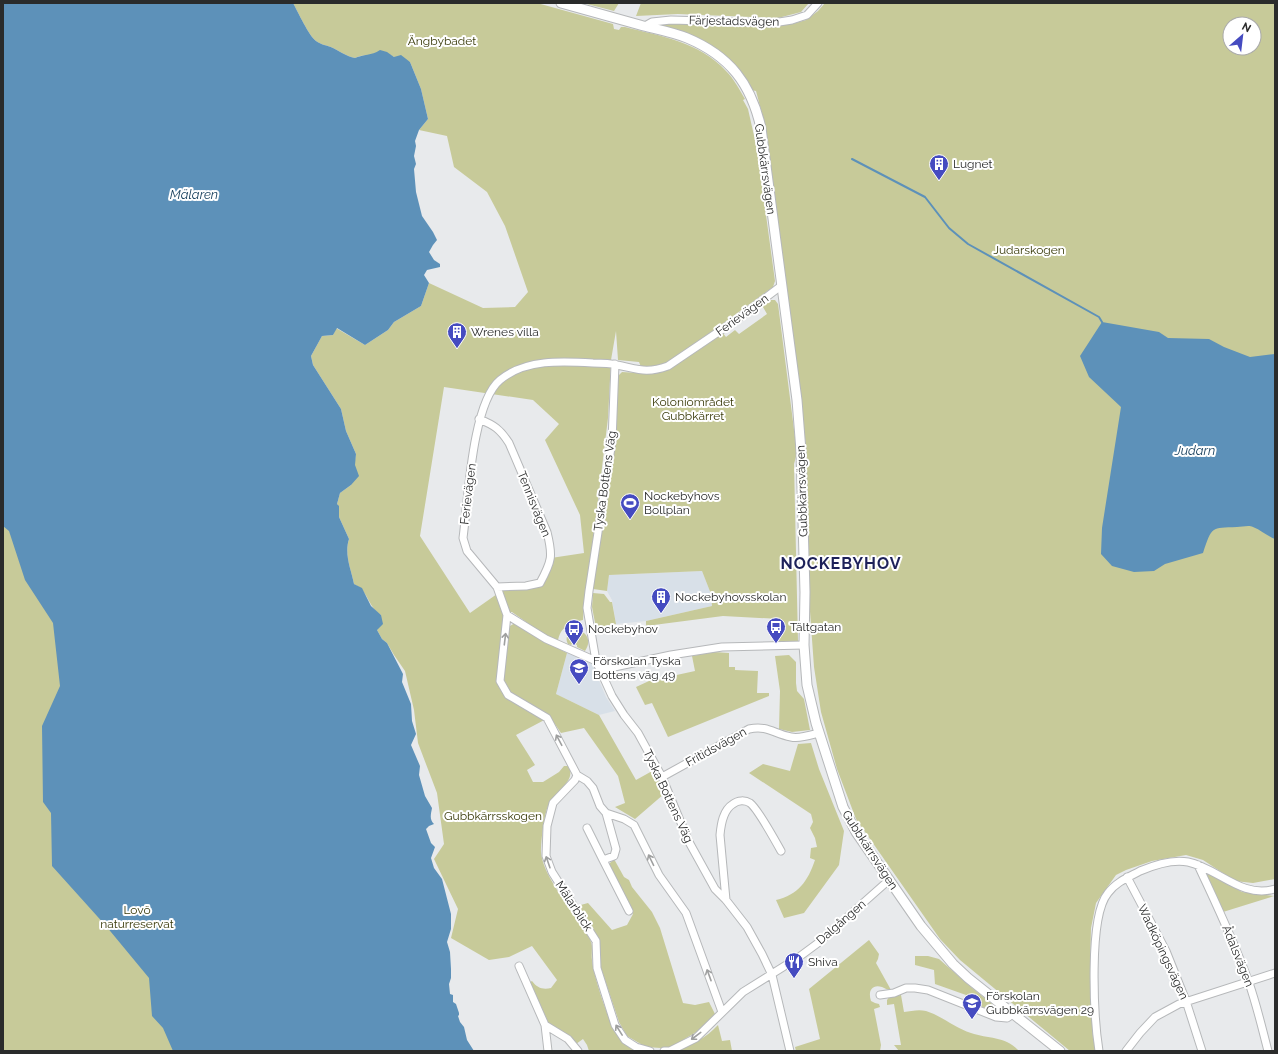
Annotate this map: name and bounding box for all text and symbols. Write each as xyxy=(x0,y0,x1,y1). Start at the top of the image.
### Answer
street label: Färjestadsvägen xyxy=(689,13,779,29)
north arrow xyxy=(1222,16,1262,56)
text: N xyxy=(1240,20,1253,35)
park label: Ängbybadet xyxy=(408,34,476,48)
street label: Gubbkärrsvägen xyxy=(752,123,778,215)
building icon: Lugnet xyxy=(928,153,950,181)
place label: Lugnet xyxy=(953,157,993,171)
water label: Mälaren xyxy=(170,187,218,202)
park label: Judarskogen xyxy=(993,243,1065,257)
street label: Ferievägen xyxy=(713,291,771,339)
building icon: Wrenes villa xyxy=(446,321,468,349)
place label: Wrenes villa xyxy=(471,325,539,339)
park label: Koloniområdet Gubbkärret xyxy=(652,395,734,423)
street label: Tyska Bottens Väg xyxy=(591,430,619,532)
water label: Judarn xyxy=(1174,443,1215,458)
street label: Gubbkärrsvägen xyxy=(793,445,811,537)
street label: Ferievägen xyxy=(457,463,479,525)
street label: Tennisvägen xyxy=(514,469,554,539)
place label: Nockebyhovs Bollplan xyxy=(644,489,720,517)
sports icon: Nockebyhovs Bollplan xyxy=(619,492,641,520)
district label: NOCKEBYHOV xyxy=(781,554,901,573)
building icon: Nockebyhovsskolan xyxy=(650,586,672,614)
place label: Nockebyhovsskolan xyxy=(675,590,786,604)
bus stop icon: Tältgatan xyxy=(765,616,787,644)
bus stop icon: Nockebyhov xyxy=(563,618,585,646)
place label: Tältgatan xyxy=(790,620,841,634)
place label: Nockebyhov xyxy=(588,622,659,636)
one-way arrow xyxy=(501,632,509,645)
place label: Förskolan Tyska Bottens väg 49 xyxy=(593,654,681,682)
school or university icon: Förskolan Tyska Bottens väg 49 xyxy=(568,657,590,685)
street label: Fritidsvägen xyxy=(683,725,749,769)
one-way arrow xyxy=(555,734,562,746)
street label: Tyska Bottens Väg xyxy=(640,747,696,845)
street label: Gubbkärrsvägen xyxy=(839,808,901,892)
park label: Gubbkärrsskogen xyxy=(444,809,542,823)
one-way arrow xyxy=(647,854,654,866)
one-way arrow xyxy=(544,856,552,868)
street label: Mälarblick xyxy=(553,878,596,934)
street label: Dalgången xyxy=(813,897,869,947)
street label: Wadköpingsvägen xyxy=(1135,902,1191,1002)
park label: Lovö naturreservat xyxy=(100,903,174,931)
street label: Ådalsvägen xyxy=(1219,923,1257,989)
restaurant icon: Shiva xyxy=(783,951,805,979)
place label: Shiva xyxy=(808,955,838,969)
one-way arrow xyxy=(704,969,712,981)
place label: Förskolan Gubbkärrsvägen 29 xyxy=(986,989,1094,1017)
school or university icon: Förskolan Gubbkärrsvägen 29 xyxy=(961,992,983,1020)
one-way arrow xyxy=(615,1025,623,1036)
one-way arrow xyxy=(691,1032,702,1041)

